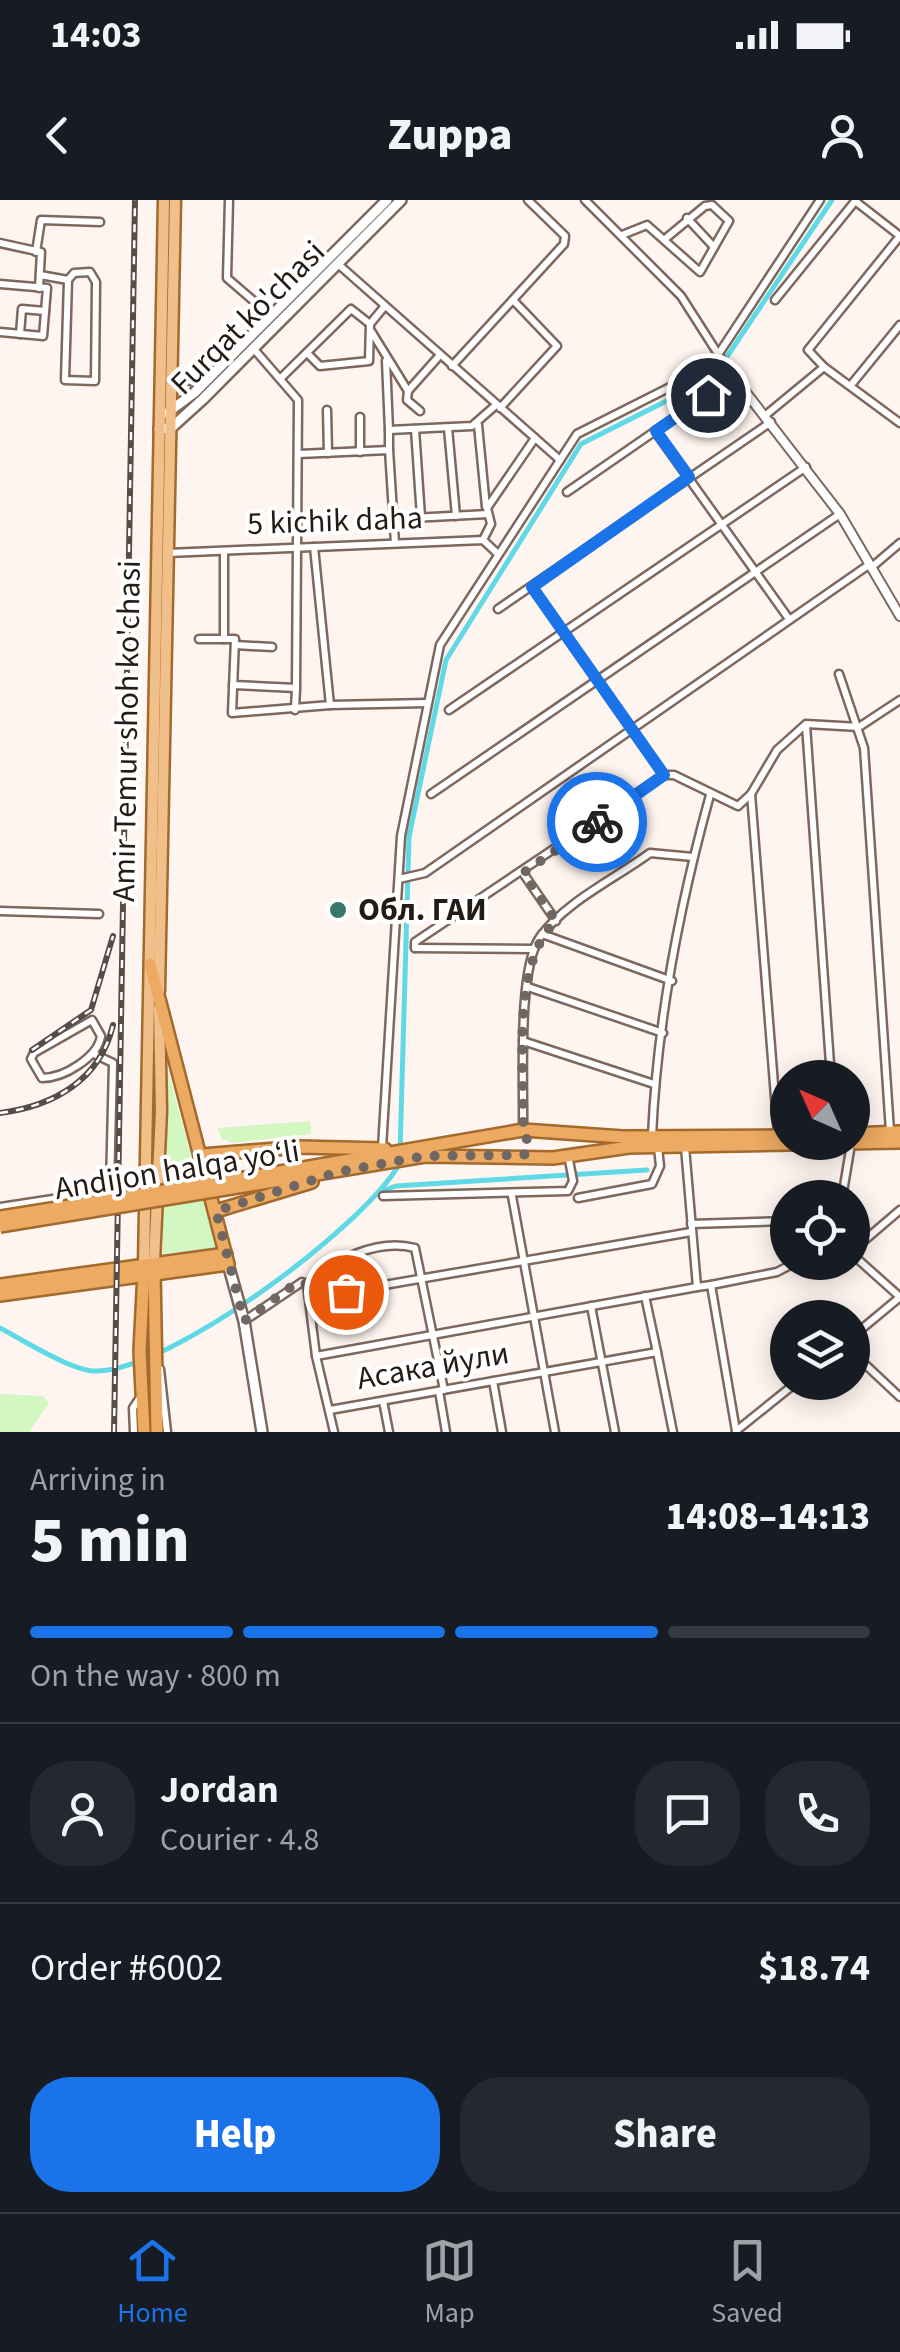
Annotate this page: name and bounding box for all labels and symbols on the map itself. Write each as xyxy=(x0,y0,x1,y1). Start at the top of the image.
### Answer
street label: Furqat ko'chasi xyxy=(160,230,336,406)
pin xyxy=(666,353,751,438)
street label: 5 kichik daha xyxy=(246,495,424,547)
street label: Amir Temur shoh ko'chasi xyxy=(101,560,153,902)
courier xyxy=(547,772,647,872)
place label: Обл. ГАИ xyxy=(358,887,487,933)
marker: Обл. ГАИ xyxy=(327,899,349,921)
north arrow xyxy=(770,1060,870,1160)
street label: Andijon halqa yo‘li xyxy=(51,1128,303,1212)
pin xyxy=(304,1250,389,1335)
street label: Асака йули xyxy=(353,1330,513,1402)

